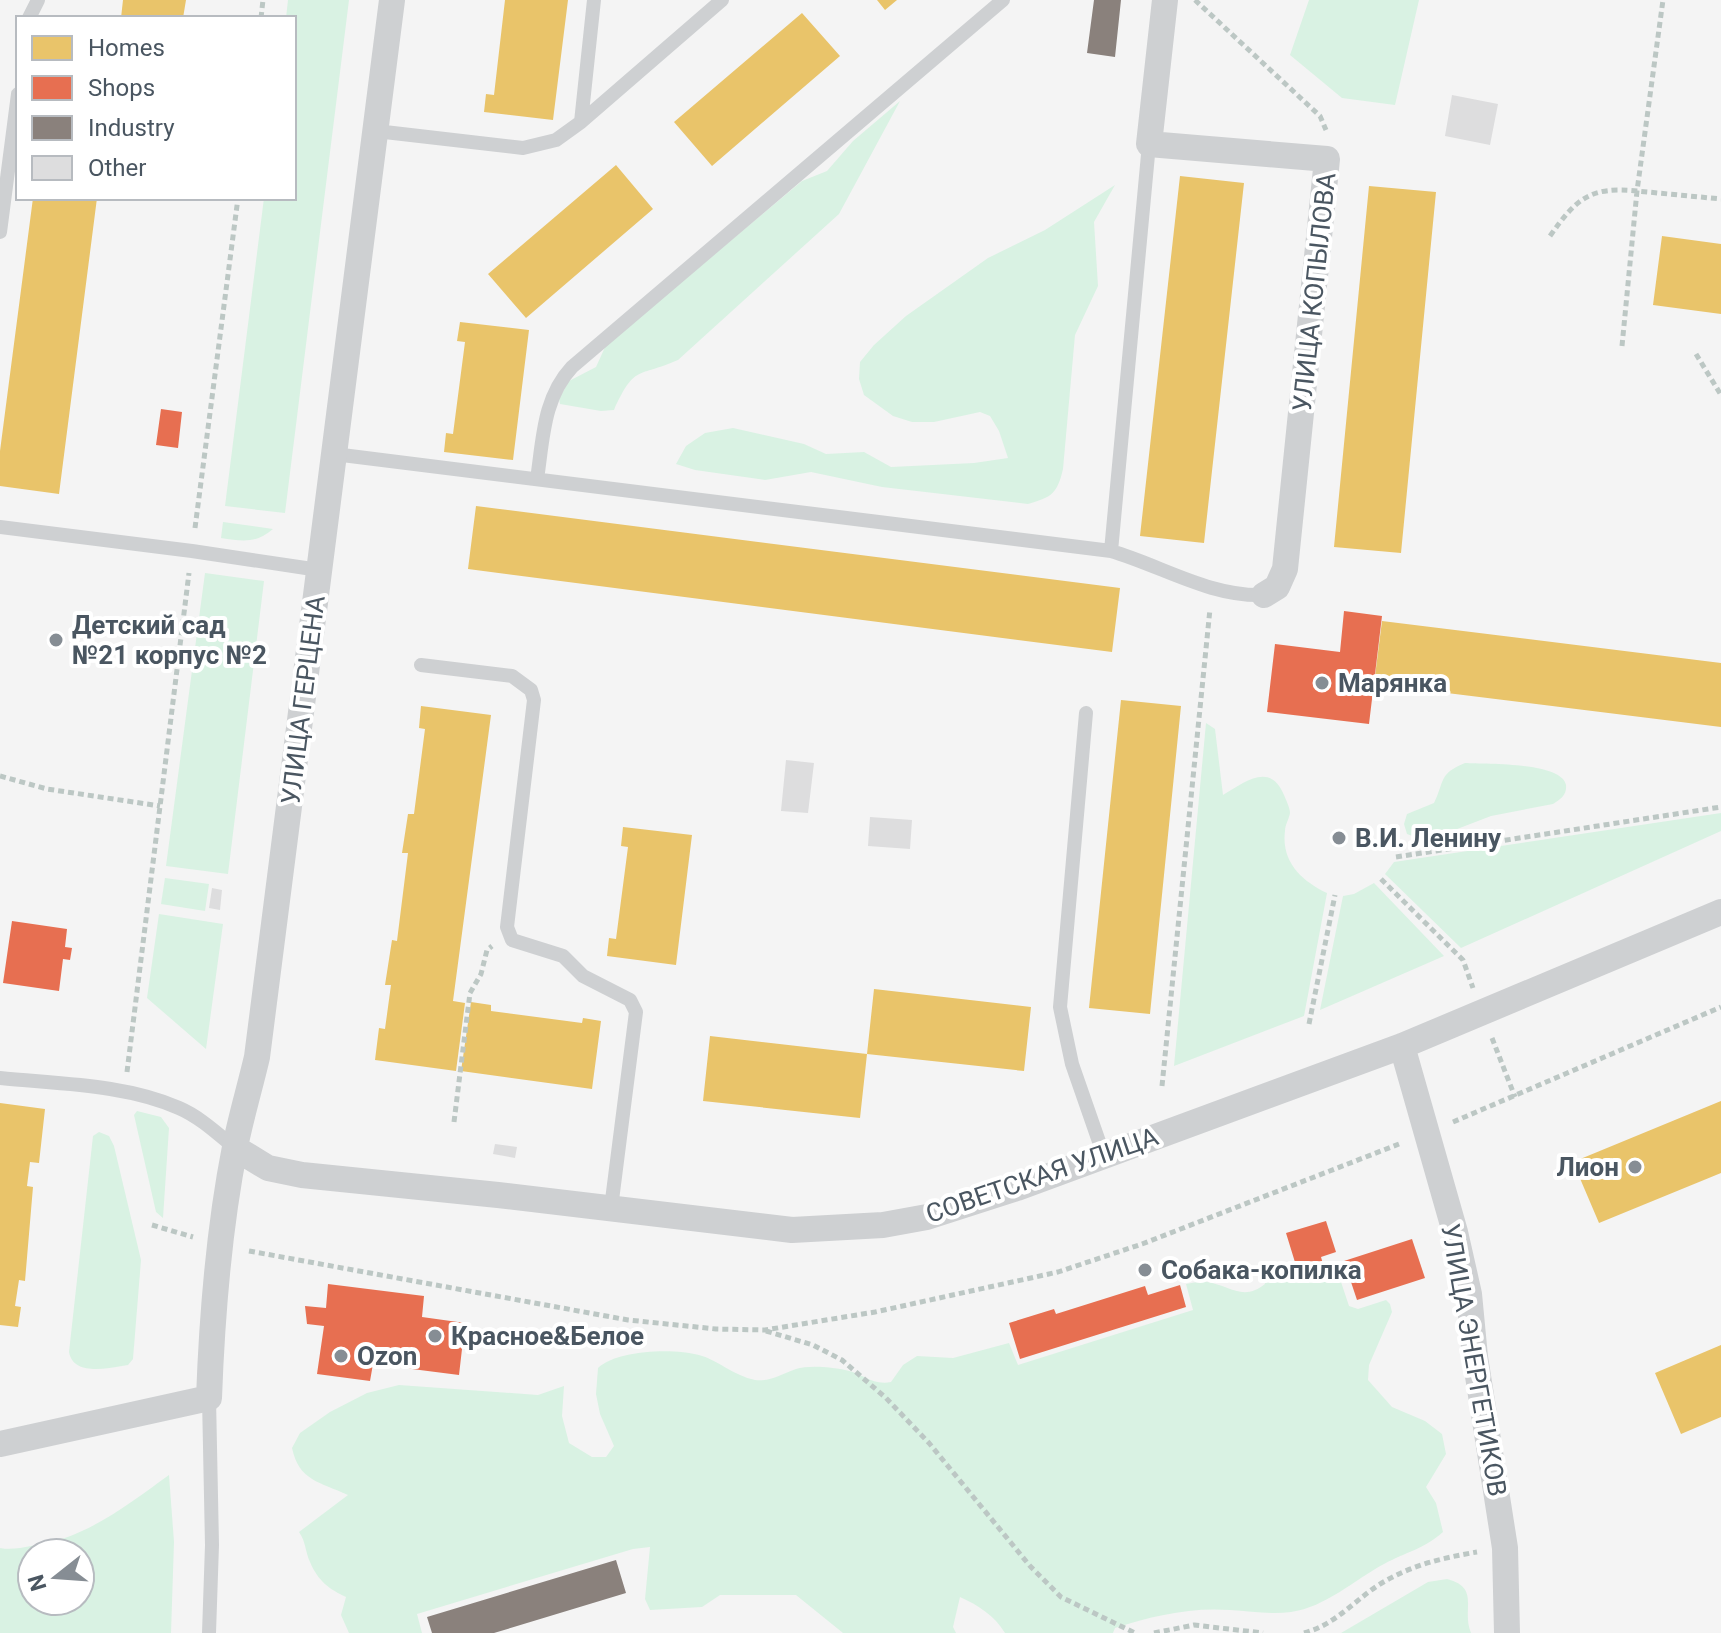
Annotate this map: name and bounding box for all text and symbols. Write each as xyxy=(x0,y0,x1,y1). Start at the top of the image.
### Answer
legend xyxy=(16,16,296,200)
text: Homes xyxy=(88,34,165,62)
text: Shops xyxy=(88,74,155,102)
text: Industry xyxy=(88,114,175,142)
text: Other xyxy=(88,154,146,182)
street label: УЛИЦА КОПЫЛОВА xyxy=(1287,171,1341,413)
street label: УЛИЦА ГЕРЦЕНА xyxy=(275,594,331,806)
place label: Детский сад №21 корпус №2 xyxy=(72,610,267,670)
marker: Детский сад №21 корпус №2 xyxy=(47,631,65,649)
place label: Марянка xyxy=(1338,668,1447,698)
marker: Марянка xyxy=(1313,674,1331,692)
place label: В.И. Ленину xyxy=(1355,823,1502,853)
marker: В.И. Ленину xyxy=(1330,829,1348,847)
street label: СОВЕТСКАЯ УЛИЦА xyxy=(922,1121,1162,1229)
place label: Лион xyxy=(1557,1152,1619,1182)
marker: Лион xyxy=(1626,1158,1644,1176)
street label: УЛИЦА ЭНЕРГЕТИКОВ xyxy=(1435,1221,1513,1499)
place label: Собака-копилка xyxy=(1161,1255,1362,1285)
marker: Собака-копилка xyxy=(1136,1261,1154,1279)
place label: Красное&Белое xyxy=(451,1321,644,1351)
marker: Красное&Белое xyxy=(426,1327,444,1345)
place label: Ozon xyxy=(357,1341,417,1371)
marker: Ozon xyxy=(332,1347,350,1365)
north arrow xyxy=(16,1537,96,1617)
text: N xyxy=(23,1572,52,1594)

